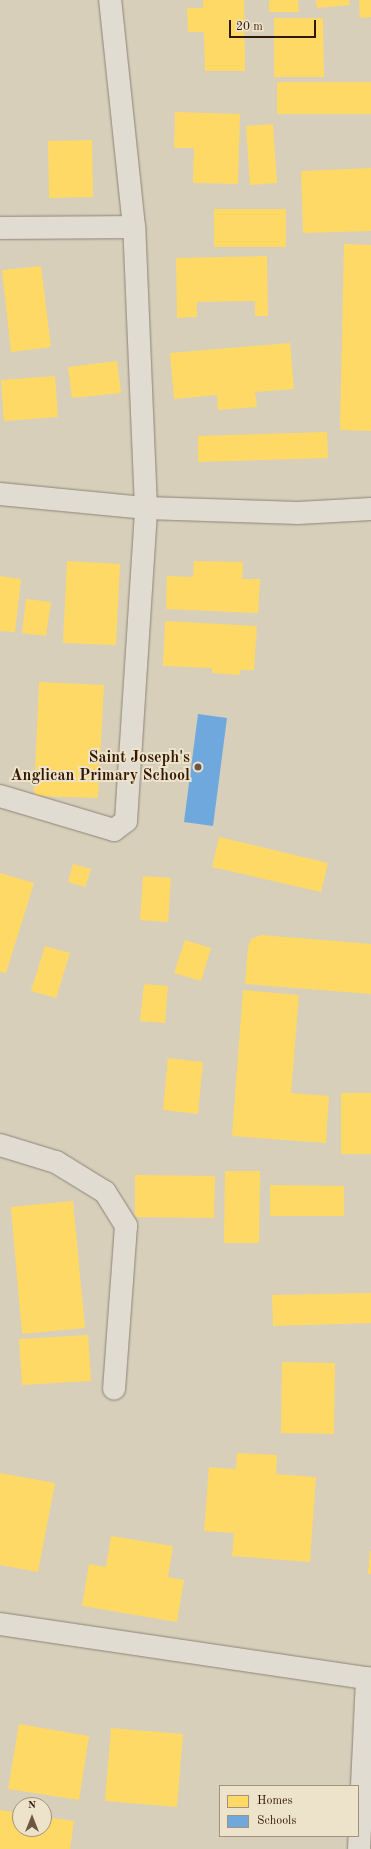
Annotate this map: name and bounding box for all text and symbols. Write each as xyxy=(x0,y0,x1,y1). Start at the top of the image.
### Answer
scale bar xyxy=(231,12,318,38)
text: 20 m xyxy=(236,21,263,33)
place label: Saint Joseph's Anglican Primary School xyxy=(10,748,190,786)
marker: Saint Joseph's Anglican Primary School xyxy=(193,762,203,772)
legend xyxy=(219,1785,359,1837)
text: Homes xyxy=(257,1795,293,1807)
north arrow xyxy=(12,1797,52,1837)
text: N xyxy=(28,1800,36,1811)
text: Schools xyxy=(257,1815,297,1827)

